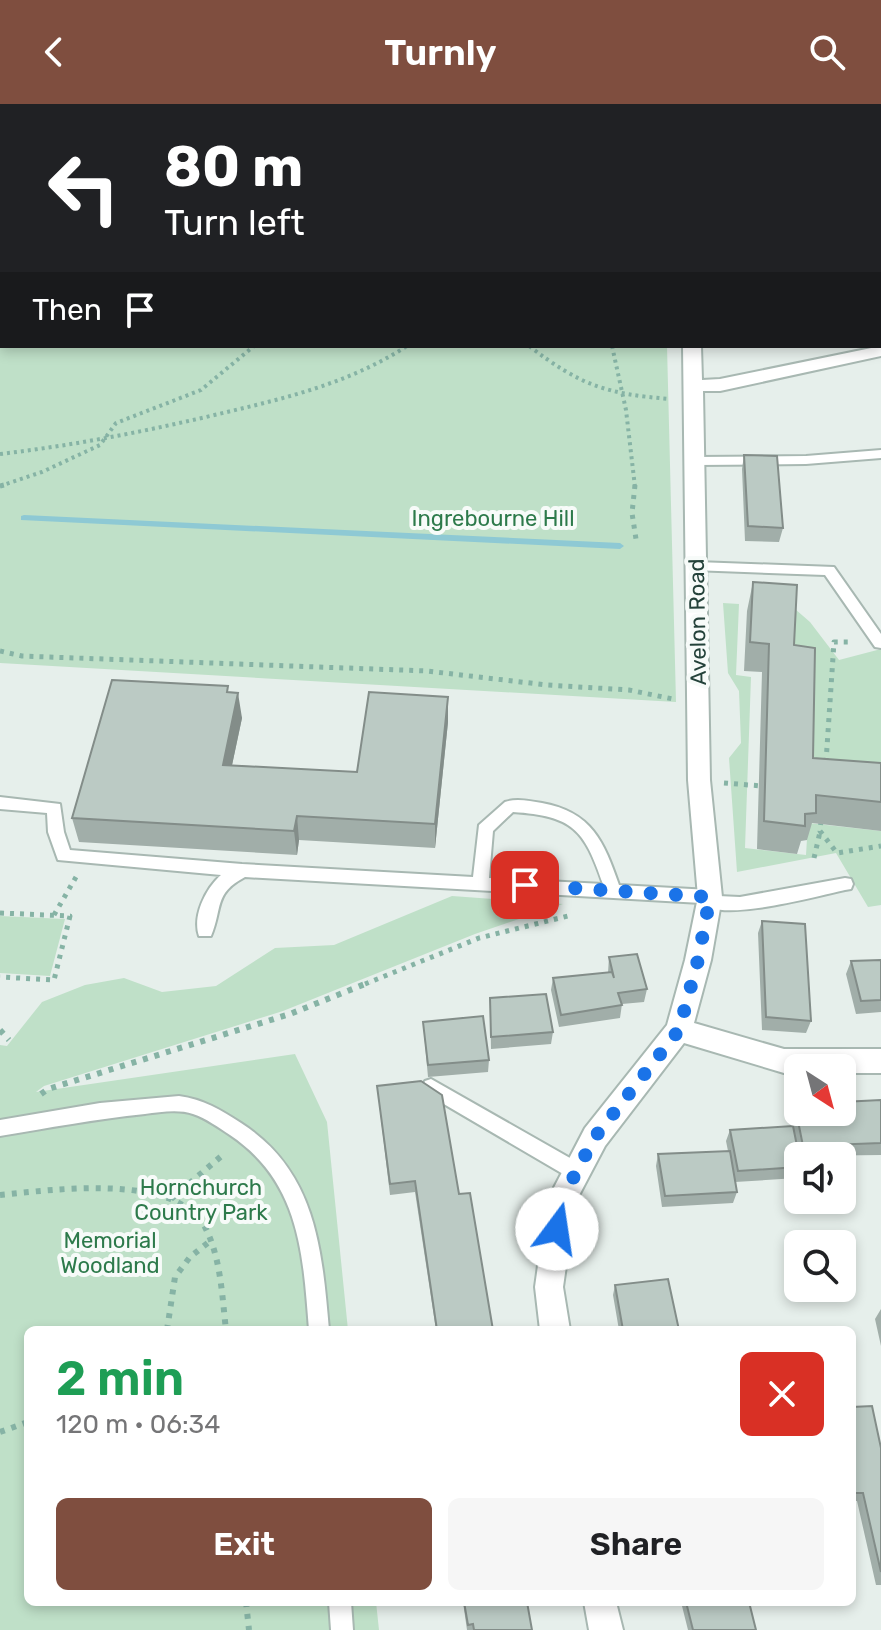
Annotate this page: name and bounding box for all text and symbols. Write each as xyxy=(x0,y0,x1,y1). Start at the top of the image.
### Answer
icon: back xyxy=(32,30,76,74)
icon: search xyxy=(805,30,849,74)
text: Turnly xyxy=(384,31,497,74)
text: 80 m xyxy=(164,134,303,200)
icon: left xyxy=(32,136,136,240)
text: Turn left xyxy=(164,201,305,244)
icon: arrive xyxy=(118,288,162,332)
text: Then xyxy=(32,292,102,328)
park label: Ingrebourne Hill xyxy=(411,505,575,532)
street label: Avelon Road xyxy=(683,558,712,686)
pin xyxy=(491,851,559,919)
icon: arrive xyxy=(503,863,547,907)
north arrow xyxy=(784,1054,856,1126)
map controls xyxy=(784,1054,856,1302)
button: sound xyxy=(784,1142,856,1214)
park label: Hornchurch Country Park xyxy=(134,1174,268,1226)
position arrow xyxy=(515,1187,599,1271)
park label: Memorial Woodland xyxy=(60,1227,160,1279)
button: search xyxy=(784,1230,856,1302)
text: 2 min xyxy=(56,1350,184,1407)
button: close xyxy=(740,1352,824,1436)
text: 120 m · 06:34 xyxy=(56,1409,220,1440)
button: Exit xyxy=(56,1498,432,1590)
button: Share xyxy=(448,1498,824,1590)

